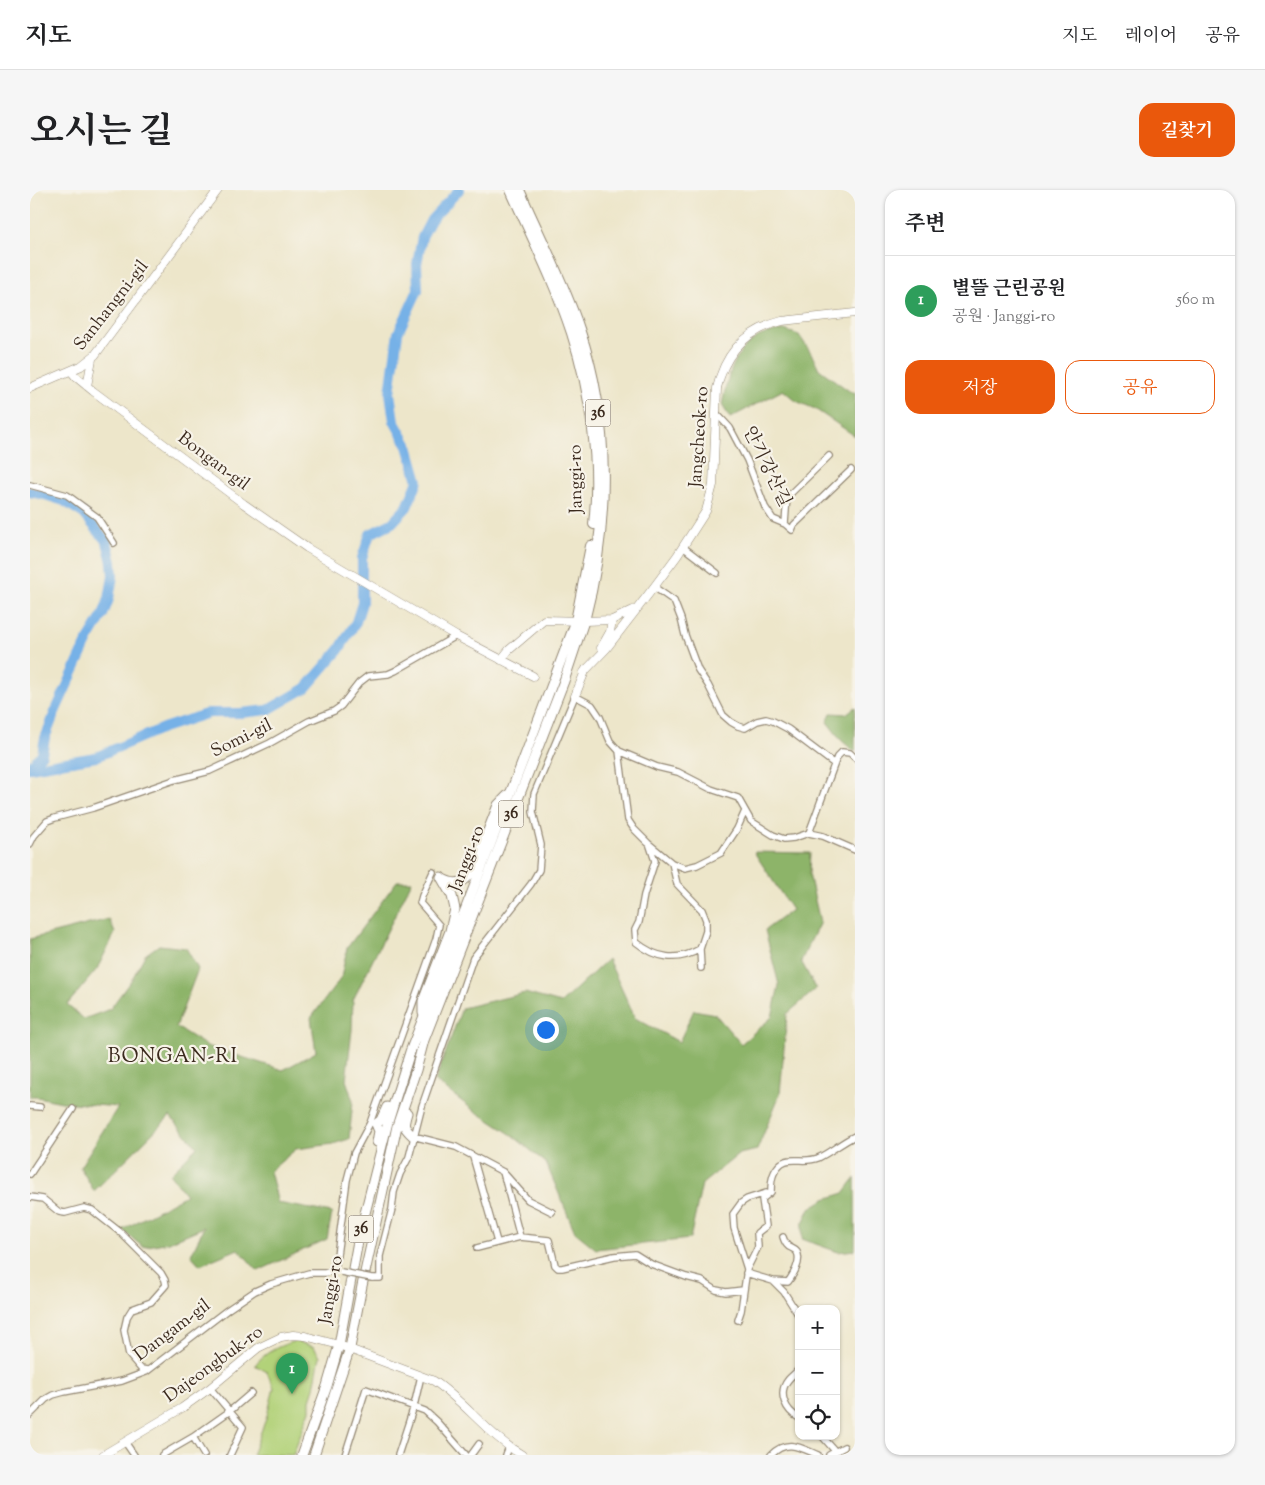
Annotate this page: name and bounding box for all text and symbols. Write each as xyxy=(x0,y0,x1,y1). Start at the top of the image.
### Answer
text: 지도 xyxy=(25,20,71,54)
text: 지도 xyxy=(1062,24,1097,50)
text: 레이어 xyxy=(1125,24,1177,50)
text: 공유 xyxy=(1205,24,1240,50)
button: 길찾기 xyxy=(1139,103,1235,157)
text: 오시는 길 xyxy=(30,108,173,159)
text: 주변 xyxy=(905,210,946,240)
street label: Sanhangni-gil xyxy=(68,255,156,357)
text: 별뜰 근린공원 xyxy=(952,276,1066,303)
text: 1 xyxy=(918,289,924,312)
text: 560 m xyxy=(1176,289,1215,312)
text: 공원 · Janggi-ro xyxy=(952,306,1055,329)
button: 저장 xyxy=(905,360,1055,414)
button: 공유 xyxy=(1065,360,1215,414)
street label: Jangcheok-ro xyxy=(683,385,717,489)
road number: 36 xyxy=(586,400,610,427)
street label: 안기강산길 xyxy=(735,422,797,512)
street label: Bongan-gil xyxy=(172,426,254,498)
street label: Janggi-ro xyxy=(563,444,591,515)
street label: Somi-gil xyxy=(207,713,277,765)
road number: 36 xyxy=(498,800,524,828)
street label: Janggi-ro xyxy=(443,822,493,897)
your location xyxy=(533,1017,559,1043)
district label: BONGAN-RI xyxy=(108,1043,238,1072)
road number: 36 xyxy=(348,1216,374,1242)
street label: Janggi-ro xyxy=(313,1254,351,1327)
street label: Dangam-gil xyxy=(129,1294,217,1368)
map controls xyxy=(795,1305,840,1440)
button: + xyxy=(795,1305,840,1350)
street label: Dajeongbuk-ro xyxy=(159,1320,269,1410)
button: − xyxy=(795,1350,840,1395)
pin: 1 xyxy=(276,1353,308,1394)
button: locate xyxy=(795,1395,840,1440)

